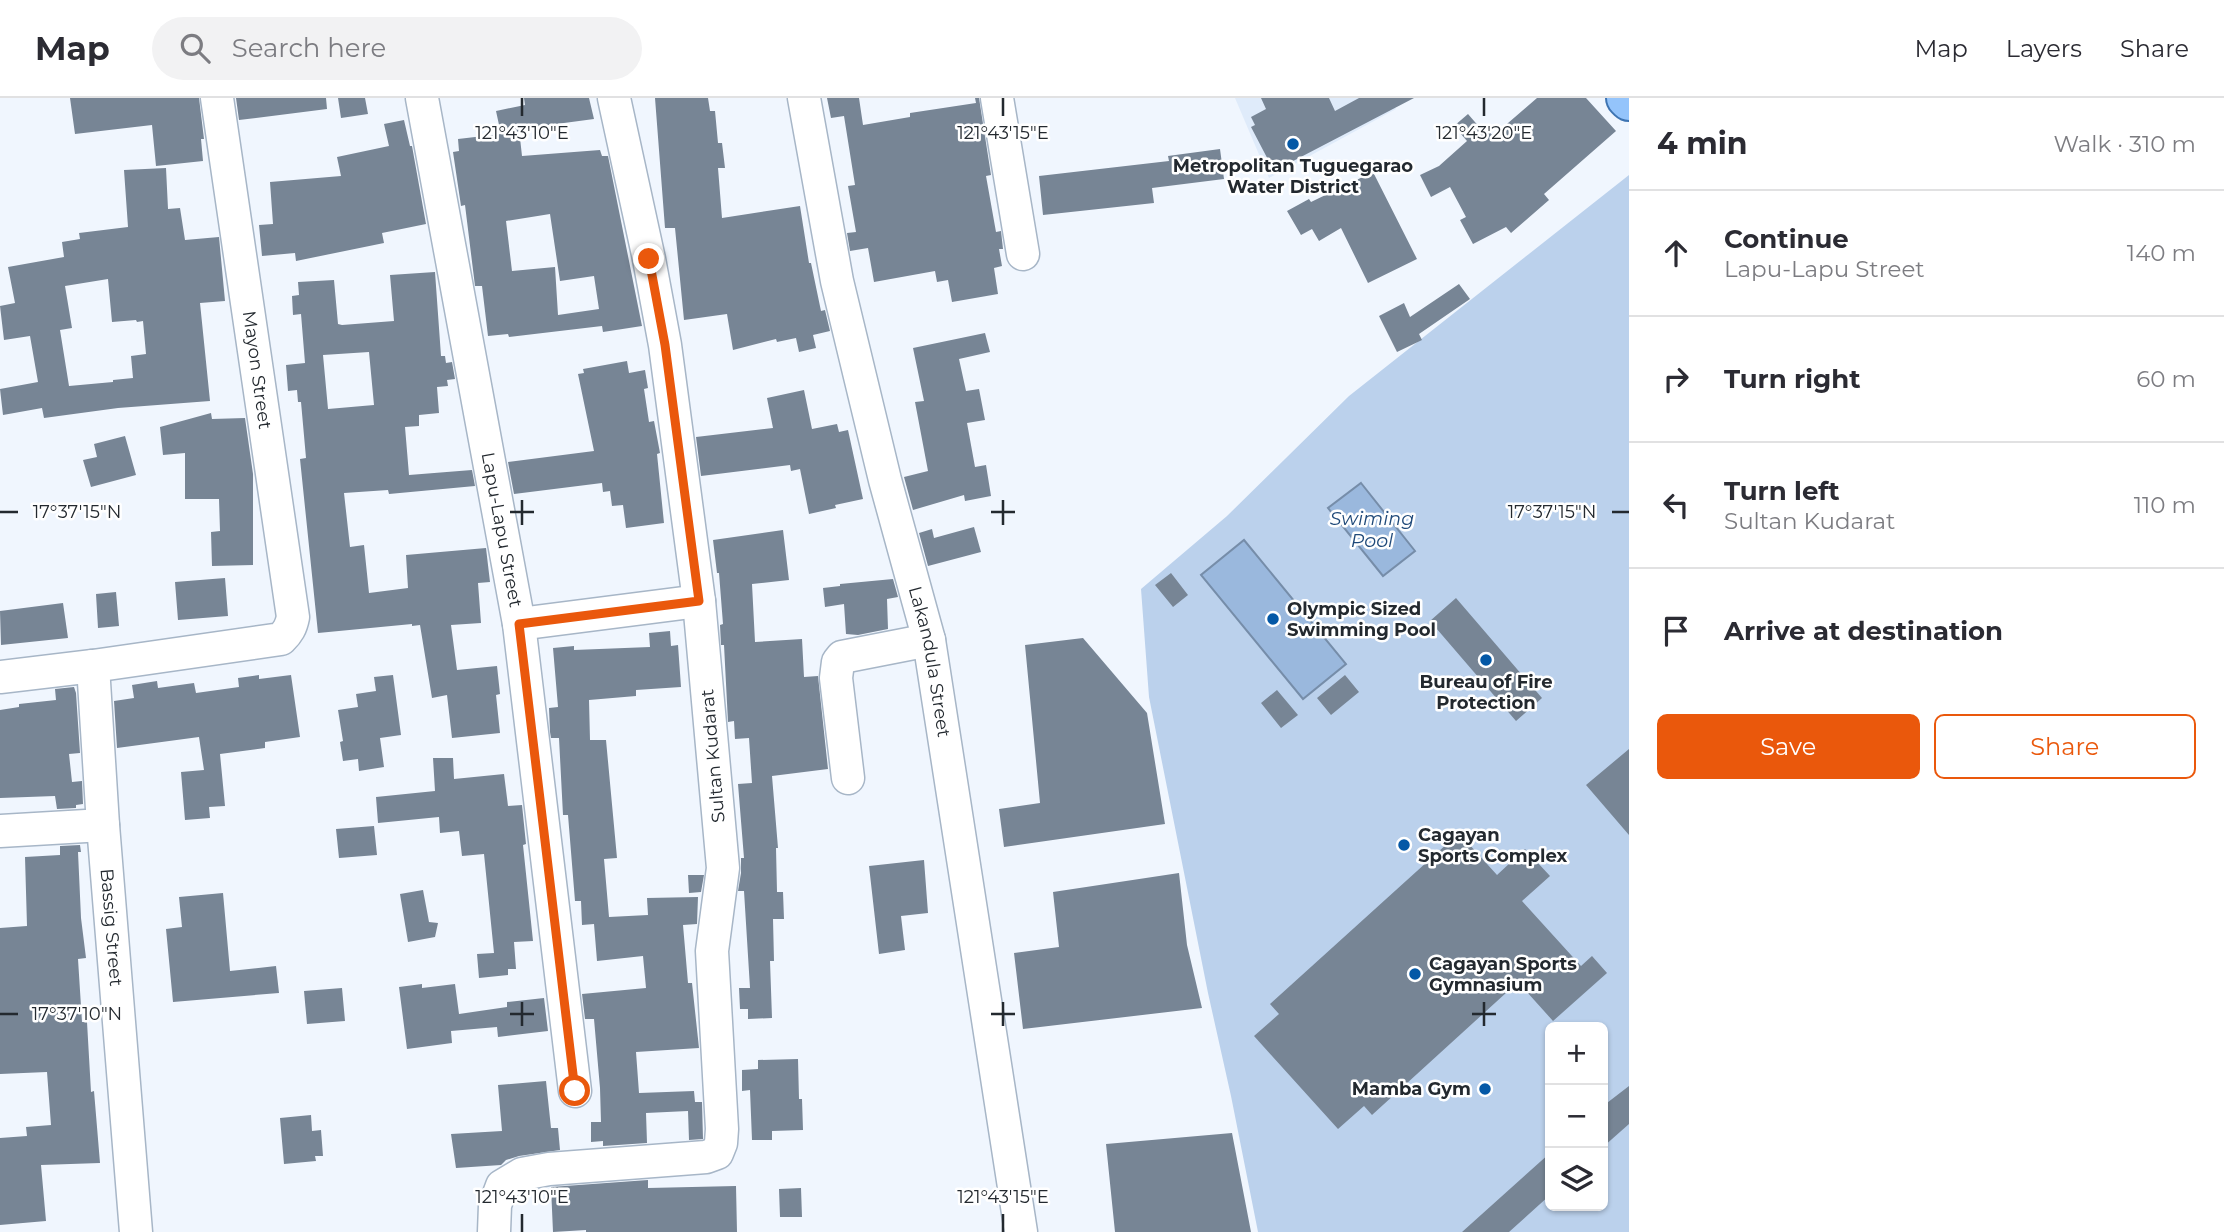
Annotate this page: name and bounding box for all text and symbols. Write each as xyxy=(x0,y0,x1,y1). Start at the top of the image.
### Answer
search box xyxy=(152,17,642,80)
text: Map xyxy=(35,28,110,68)
icon: search xyxy=(176,29,214,67)
text: Search here xyxy=(232,32,386,64)
text: Map xyxy=(1914,34,1968,63)
text: Layers xyxy=(2006,34,2082,63)
text: Share xyxy=(2120,34,2189,63)
text: 121°43'10"E xyxy=(475,122,569,144)
text: 121°43'15"E xyxy=(957,122,1049,144)
text: 121°43'20"E xyxy=(1436,122,1532,144)
text: 4 min xyxy=(1657,125,1747,162)
text: Walk · 310 m xyxy=(2053,130,2196,158)
marker: Metropolitan Tuguegarao Water District xyxy=(1285,136,1301,152)
place label: Metropolitan Tuguegarao Water District xyxy=(1173,155,1413,198)
text: Continue xyxy=(1724,223,1849,255)
icon: ahead xyxy=(1657,234,1695,272)
text: 140 m xyxy=(2127,239,2196,267)
route end xyxy=(633,243,664,274)
text: Lapu-Lapu Street xyxy=(1724,255,1925,283)
street label: Mayon Street xyxy=(238,309,276,431)
icon: right xyxy=(1657,360,1695,398)
text: Turn right xyxy=(1724,363,1860,395)
text: 60 m xyxy=(2136,365,2196,393)
street label: Lapu-Lapu Street xyxy=(477,450,527,609)
text: Turn left xyxy=(1724,475,1840,507)
icon: left xyxy=(1657,486,1695,524)
text: 110 m xyxy=(2134,491,2196,519)
text: 17°37'15"N xyxy=(33,501,121,523)
text: 17°37'15"N xyxy=(1508,501,1596,523)
water label: Swiming Pool xyxy=(1330,507,1414,552)
text: Sultan Kudarat xyxy=(1724,507,1895,535)
street label: Lakandula Street xyxy=(904,584,955,739)
place label: Olympic Sized Swimming Pool xyxy=(1287,598,1436,641)
marker: Olympic Sized Swimming Pool xyxy=(1265,611,1281,627)
icon: arrive xyxy=(1657,612,1695,650)
text: Arrive at destination xyxy=(1724,615,2003,647)
marker: Bureau of Fire Protection xyxy=(1478,652,1494,668)
place label: Bureau of Fire Protection xyxy=(1419,671,1553,714)
street label: Sultan Kudarat xyxy=(696,688,730,824)
button: Save xyxy=(1657,714,1920,779)
button: Share xyxy=(1934,714,2196,779)
place label: Cagayan Sports Complex xyxy=(1418,824,1567,867)
marker: Cagayan Sports Complex xyxy=(1396,837,1412,853)
street label: Bassig Street xyxy=(96,868,127,987)
place label: Cagayan Sports Gymnasium xyxy=(1429,953,1577,996)
marker: Cagayan Sports Gymnasium xyxy=(1407,966,1423,982)
text: 17°37'10"N xyxy=(32,1003,122,1025)
map controls xyxy=(1545,1022,1608,1211)
button: + xyxy=(1545,1022,1608,1085)
route start xyxy=(559,1075,590,1106)
place label: Mamba Gym xyxy=(1352,1078,1471,1100)
marker: Mamba Gym xyxy=(1477,1081,1493,1097)
button: − xyxy=(1545,1085,1608,1148)
button: layers xyxy=(1545,1148,1608,1211)
text: 121°43'10"E xyxy=(475,1186,569,1208)
text: 121°43'15"E xyxy=(957,1186,1049,1208)

